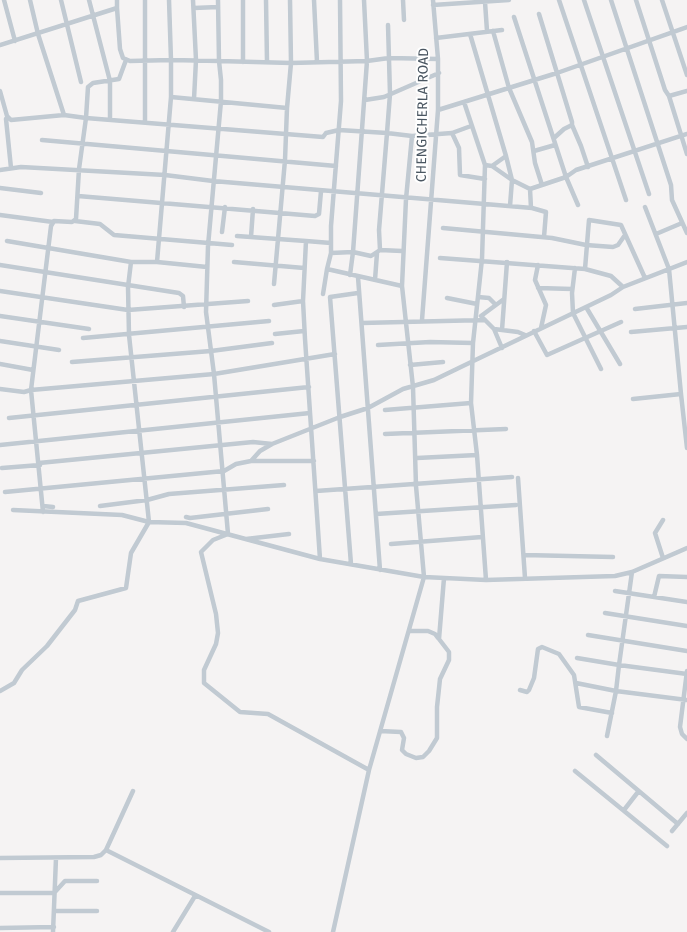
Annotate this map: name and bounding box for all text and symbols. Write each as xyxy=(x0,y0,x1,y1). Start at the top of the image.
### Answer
street label: CHENGICHERLA ROAD xyxy=(413,48,433,182)

